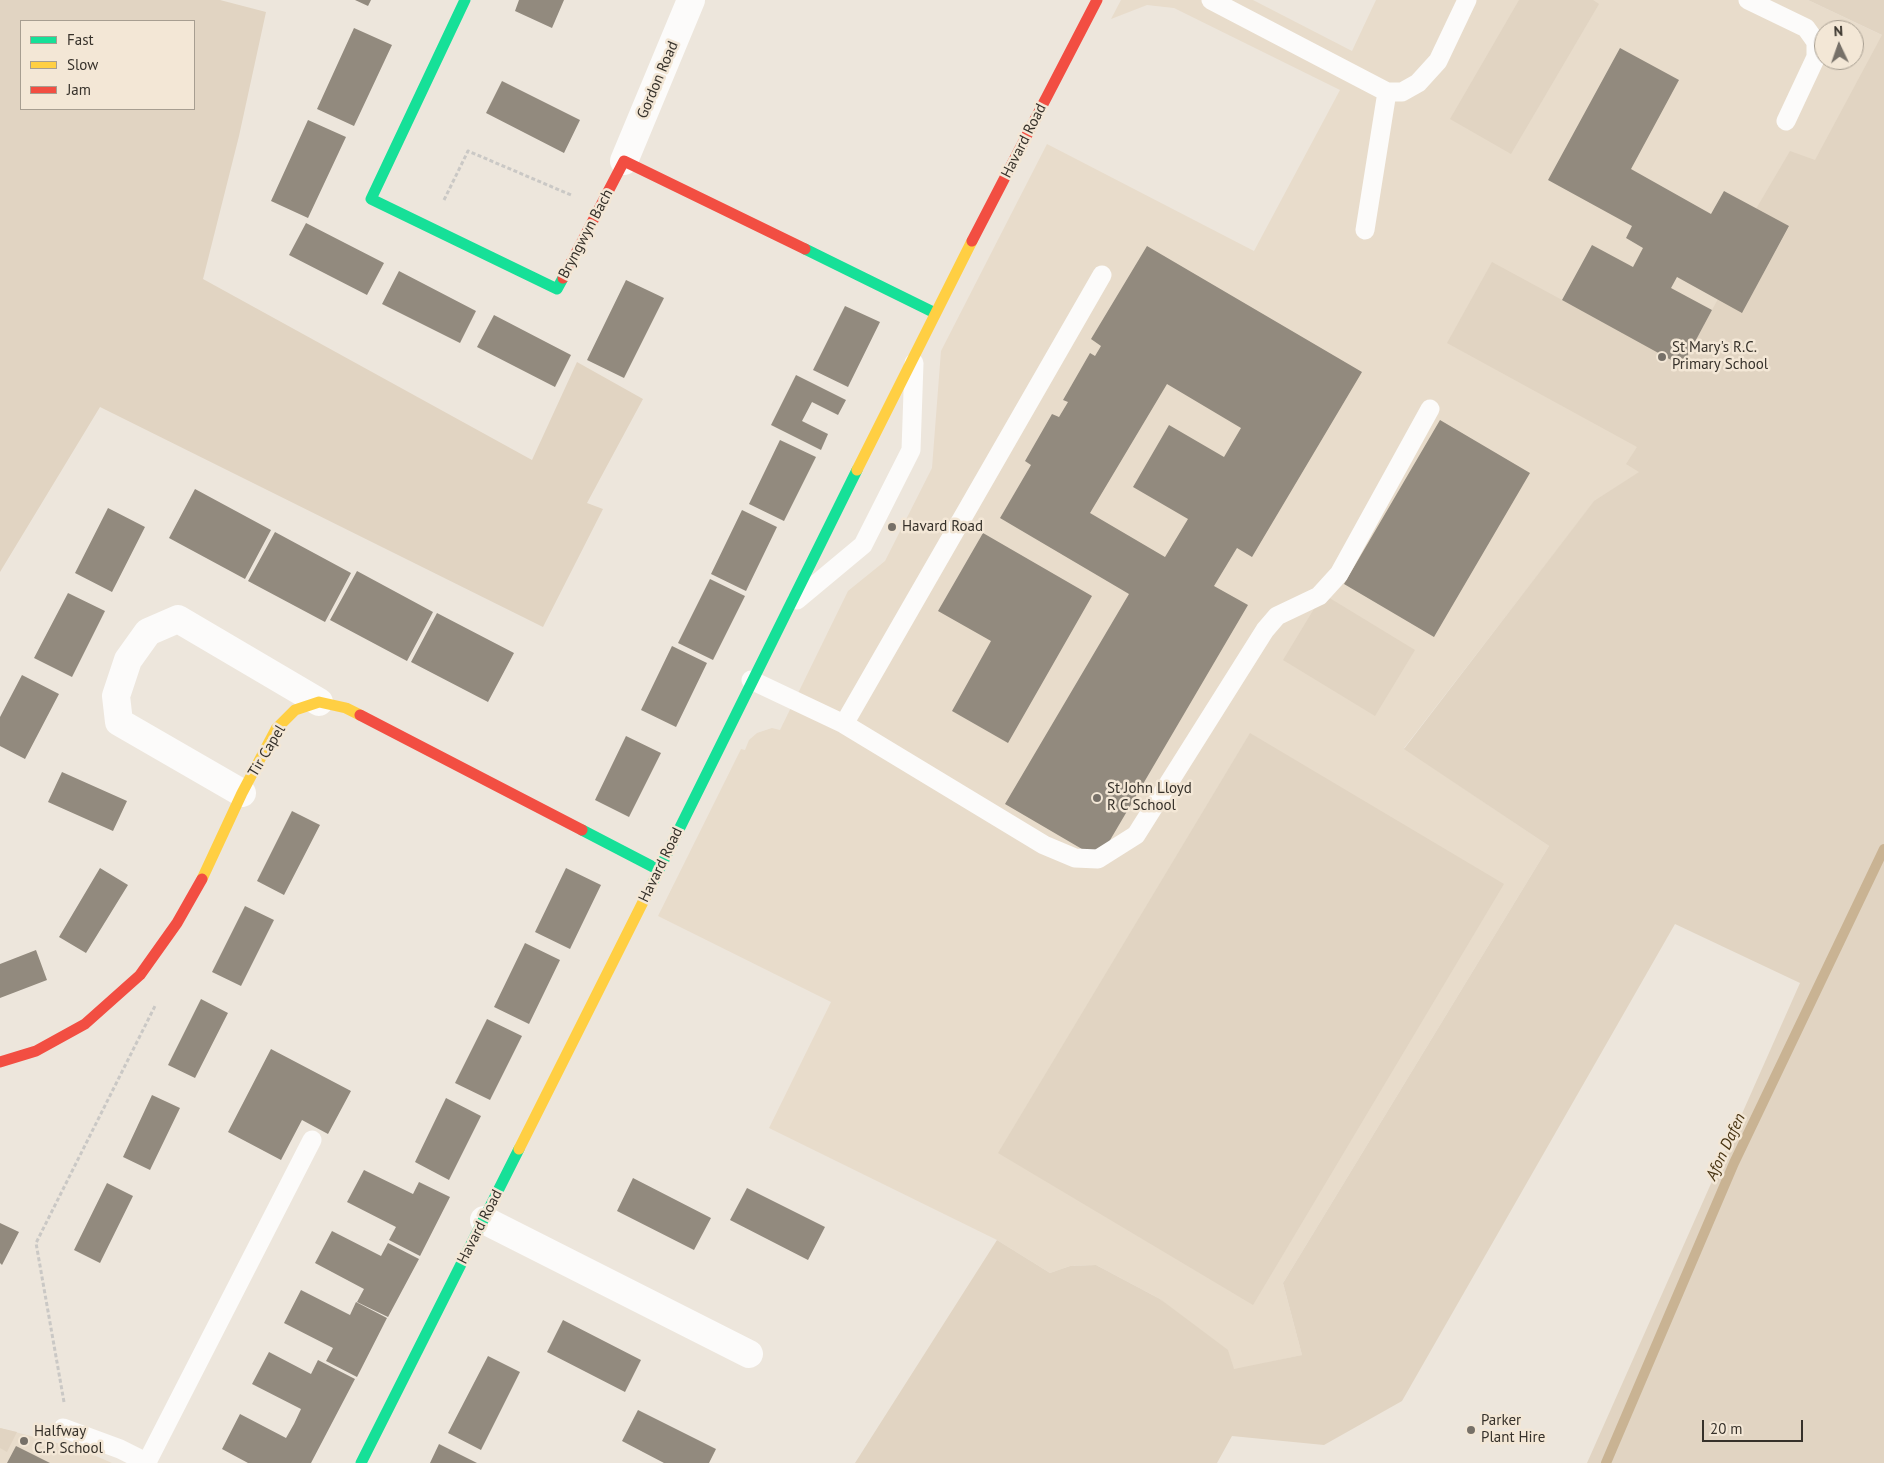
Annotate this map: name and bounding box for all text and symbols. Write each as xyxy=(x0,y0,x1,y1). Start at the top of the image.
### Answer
legend xyxy=(20,20,195,110)
north arrow xyxy=(1814,20,1864,70)
text: N xyxy=(1833,22,1843,40)
text: Fast xyxy=(67,30,94,49)
street label: Gordon Road xyxy=(634,39,682,121)
text: Slow xyxy=(67,55,98,74)
text: Jam xyxy=(67,80,91,99)
street label: Havard Road xyxy=(998,101,1050,181)
street label: Bryngwyn Bach xyxy=(555,186,617,282)
place label: St Mary's R.C. Primary School xyxy=(1672,339,1768,374)
marker: St Mary's R.C. Primary School xyxy=(1656,351,1668,363)
place label: Havard Road xyxy=(902,518,983,536)
marker: Havard Road xyxy=(886,521,898,533)
street label: Tir Capel xyxy=(245,722,289,780)
place label: St John Lloyd R C School xyxy=(1107,780,1192,815)
marker: St John Lloyd R C School xyxy=(1091,792,1103,804)
street label: Havard Road xyxy=(635,825,687,905)
water label: Afon Dafen xyxy=(1702,1110,1750,1184)
street label: Havard Road xyxy=(454,1187,506,1267)
scale bar xyxy=(1704,1410,1805,1442)
place label: Parker Plant Hire xyxy=(1481,1412,1545,1447)
text: 20 m xyxy=(1710,1419,1743,1438)
place label: Halfway C.P. School xyxy=(34,1423,103,1458)
marker: Parker Plant Hire xyxy=(1465,1424,1477,1436)
marker: Halfway C.P. School xyxy=(18,1435,30,1447)

